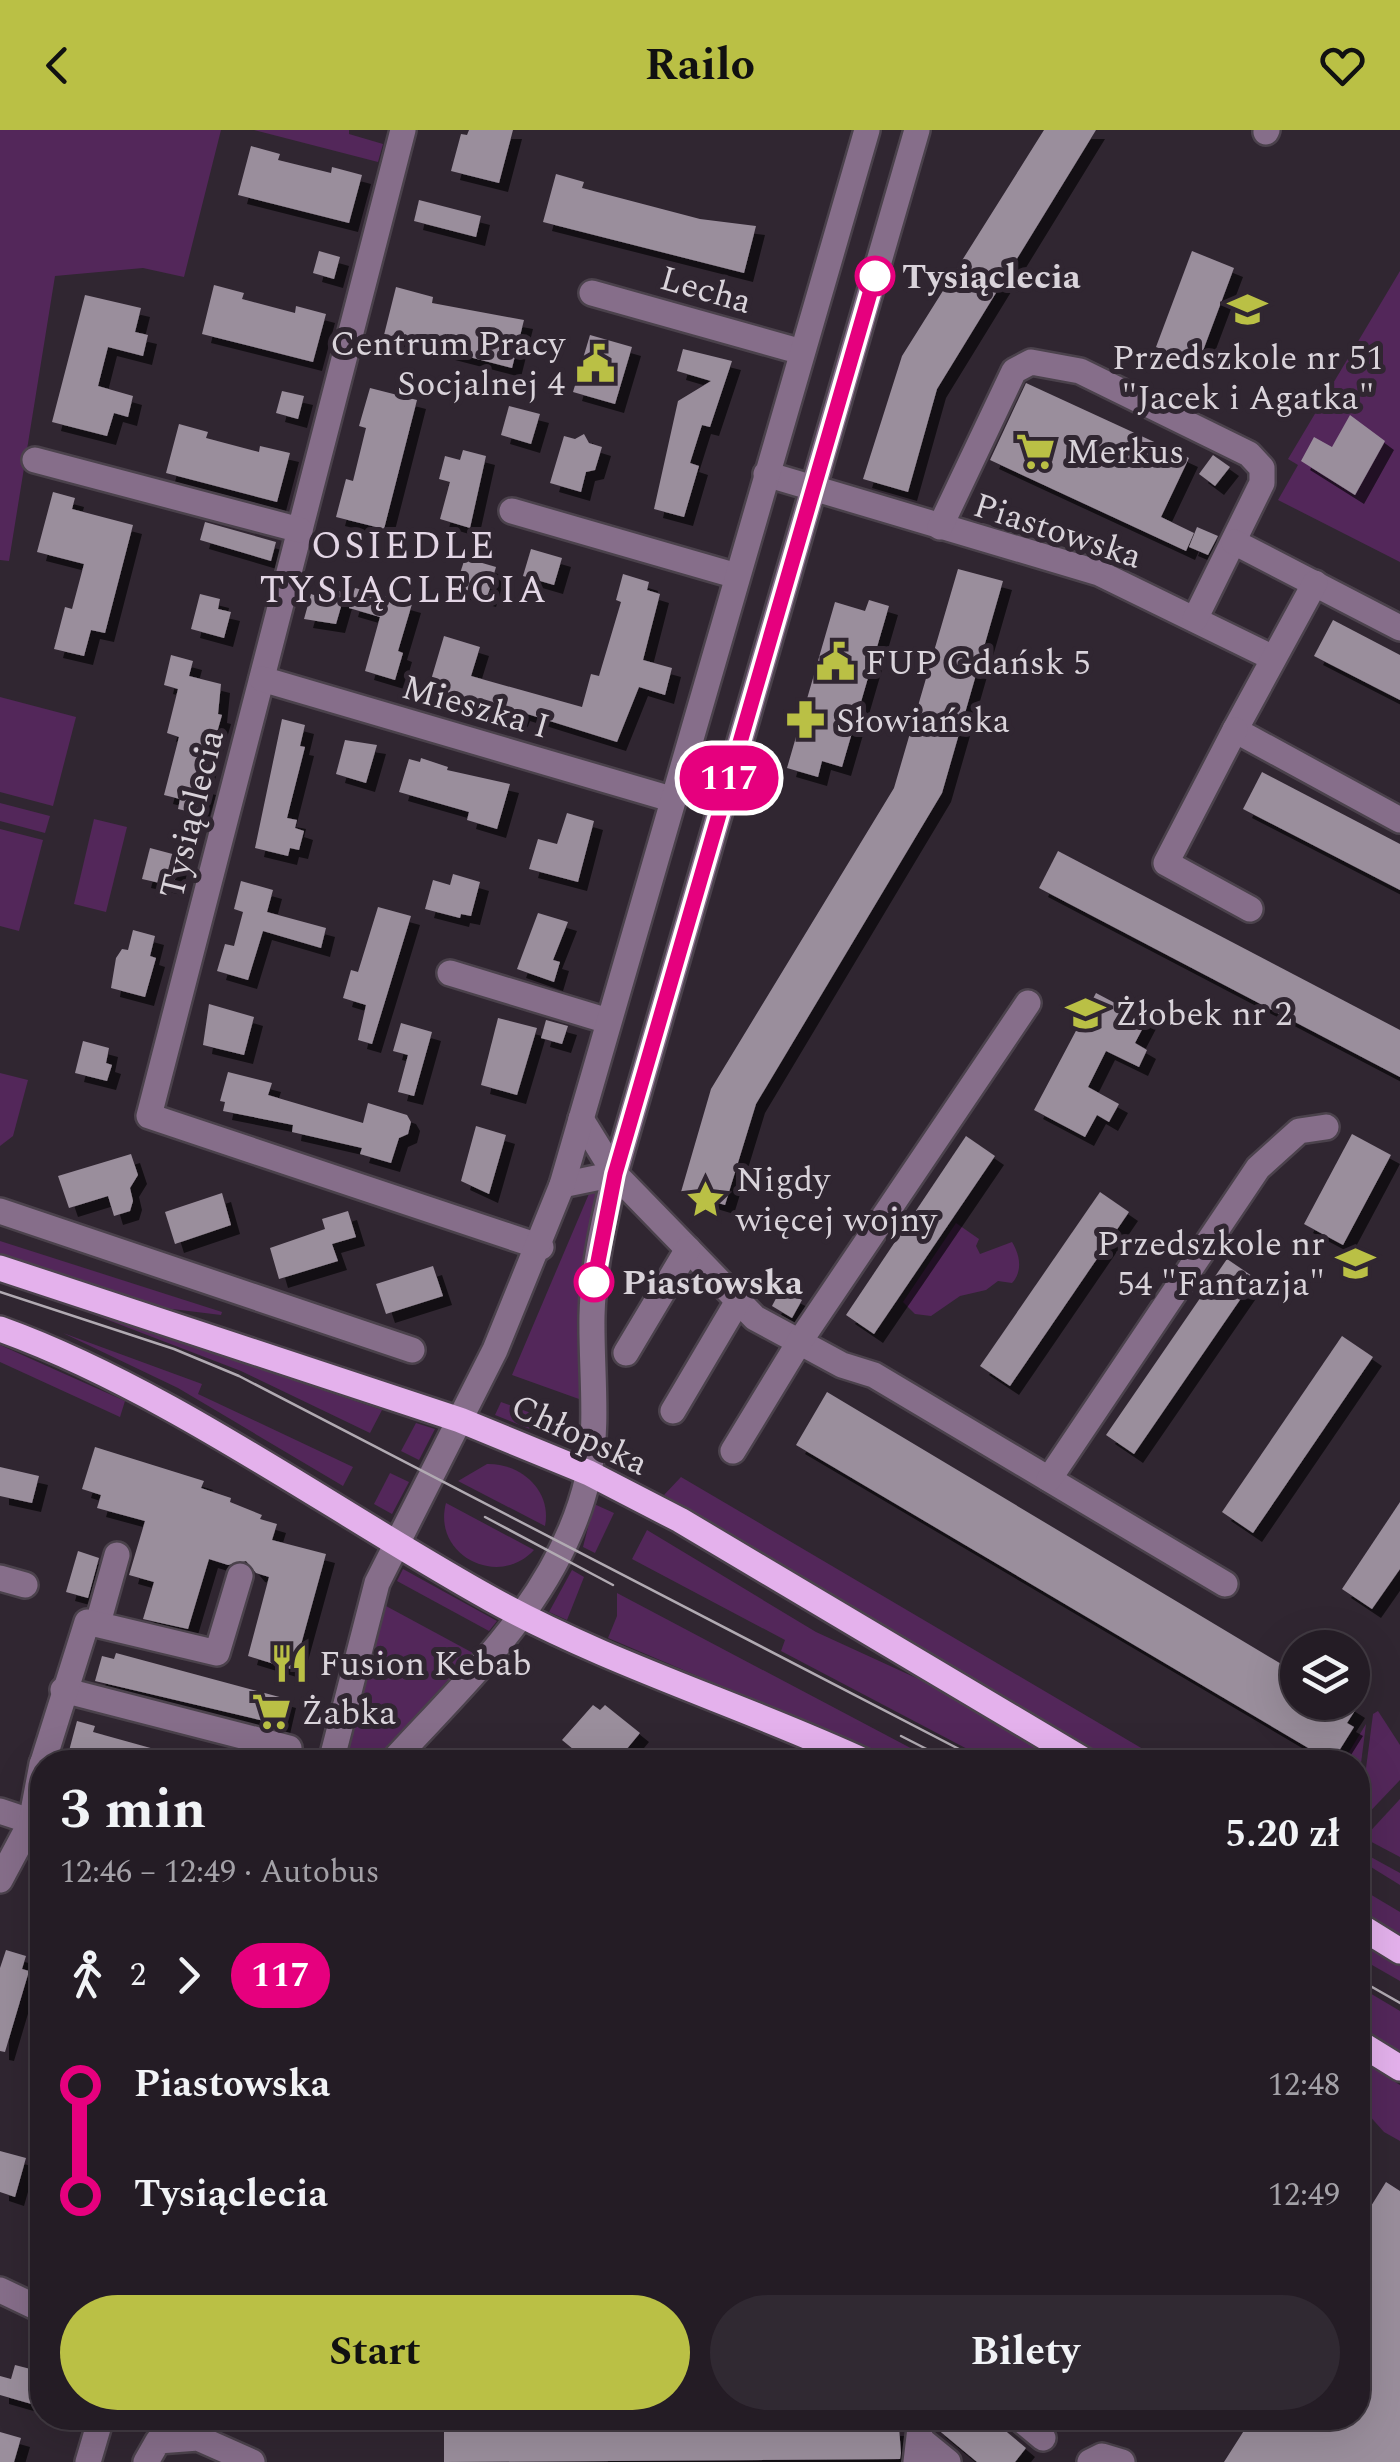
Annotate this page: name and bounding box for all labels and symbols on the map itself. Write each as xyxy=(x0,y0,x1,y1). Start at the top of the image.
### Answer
place label: Tysiąclecia xyxy=(902,251,1081,304)
street label: Lecha xyxy=(654,252,758,329)
marker: Tysiąclecia xyxy=(856,257,894,295)
school or university icon: Przedszkole nr 51 "Jacek i Agatka" xyxy=(1227,289,1269,331)
place label: Centrum Pracy Socjalnej 4 xyxy=(330,318,566,411)
place label: Przedszkole nr 51 "Jacek i Agatka" xyxy=(1112,332,1384,425)
public building icon: Centrum Pracy Socjalnej 4 xyxy=(574,342,616,384)
place label: Merkus xyxy=(1066,426,1184,479)
supermarket icon: Merkus xyxy=(1015,430,1057,472)
street label: Piastowska xyxy=(967,479,1148,584)
district label: OSIEDLE TYSIĄCLECIA xyxy=(259,518,549,620)
place label: FUP Gdańsk 5 xyxy=(865,637,1091,690)
public building icon: FUP Gdańsk 5 xyxy=(814,641,856,683)
street label: Mieszka I xyxy=(396,661,556,754)
place label: Słowiańska xyxy=(836,695,1010,748)
pharmacy icon: Słowiańska xyxy=(785,699,827,741)
street label: Tysiąclecia xyxy=(146,724,239,904)
line badge: 117 xyxy=(672,746,786,810)
place label: Żłobek nr 2 xyxy=(1115,988,1292,1041)
school or university icon: Żłobek nr 2 xyxy=(1064,992,1106,1034)
place label: Nigdy więcej wojny xyxy=(735,1154,938,1247)
place icon: Nigdy więcej wojny xyxy=(685,1178,727,1220)
place label: Przedszkole nr 54 "Fantazja" xyxy=(1097,1218,1325,1311)
school or university icon: Przedszkole nr 54 "Fantazja" xyxy=(1334,1242,1376,1284)
place label: Piastowska xyxy=(622,1257,803,1310)
marker: Piastowska xyxy=(575,1263,613,1301)
street label: Chłopska xyxy=(502,1380,657,1490)
place label: Fusion Kebab xyxy=(319,1638,532,1691)
restaurant icon: Fusion Kebab xyxy=(268,1642,310,1684)
place label: Żabka xyxy=(301,1687,396,1740)
supermarket icon: Żabka xyxy=(250,1691,292,1733)

